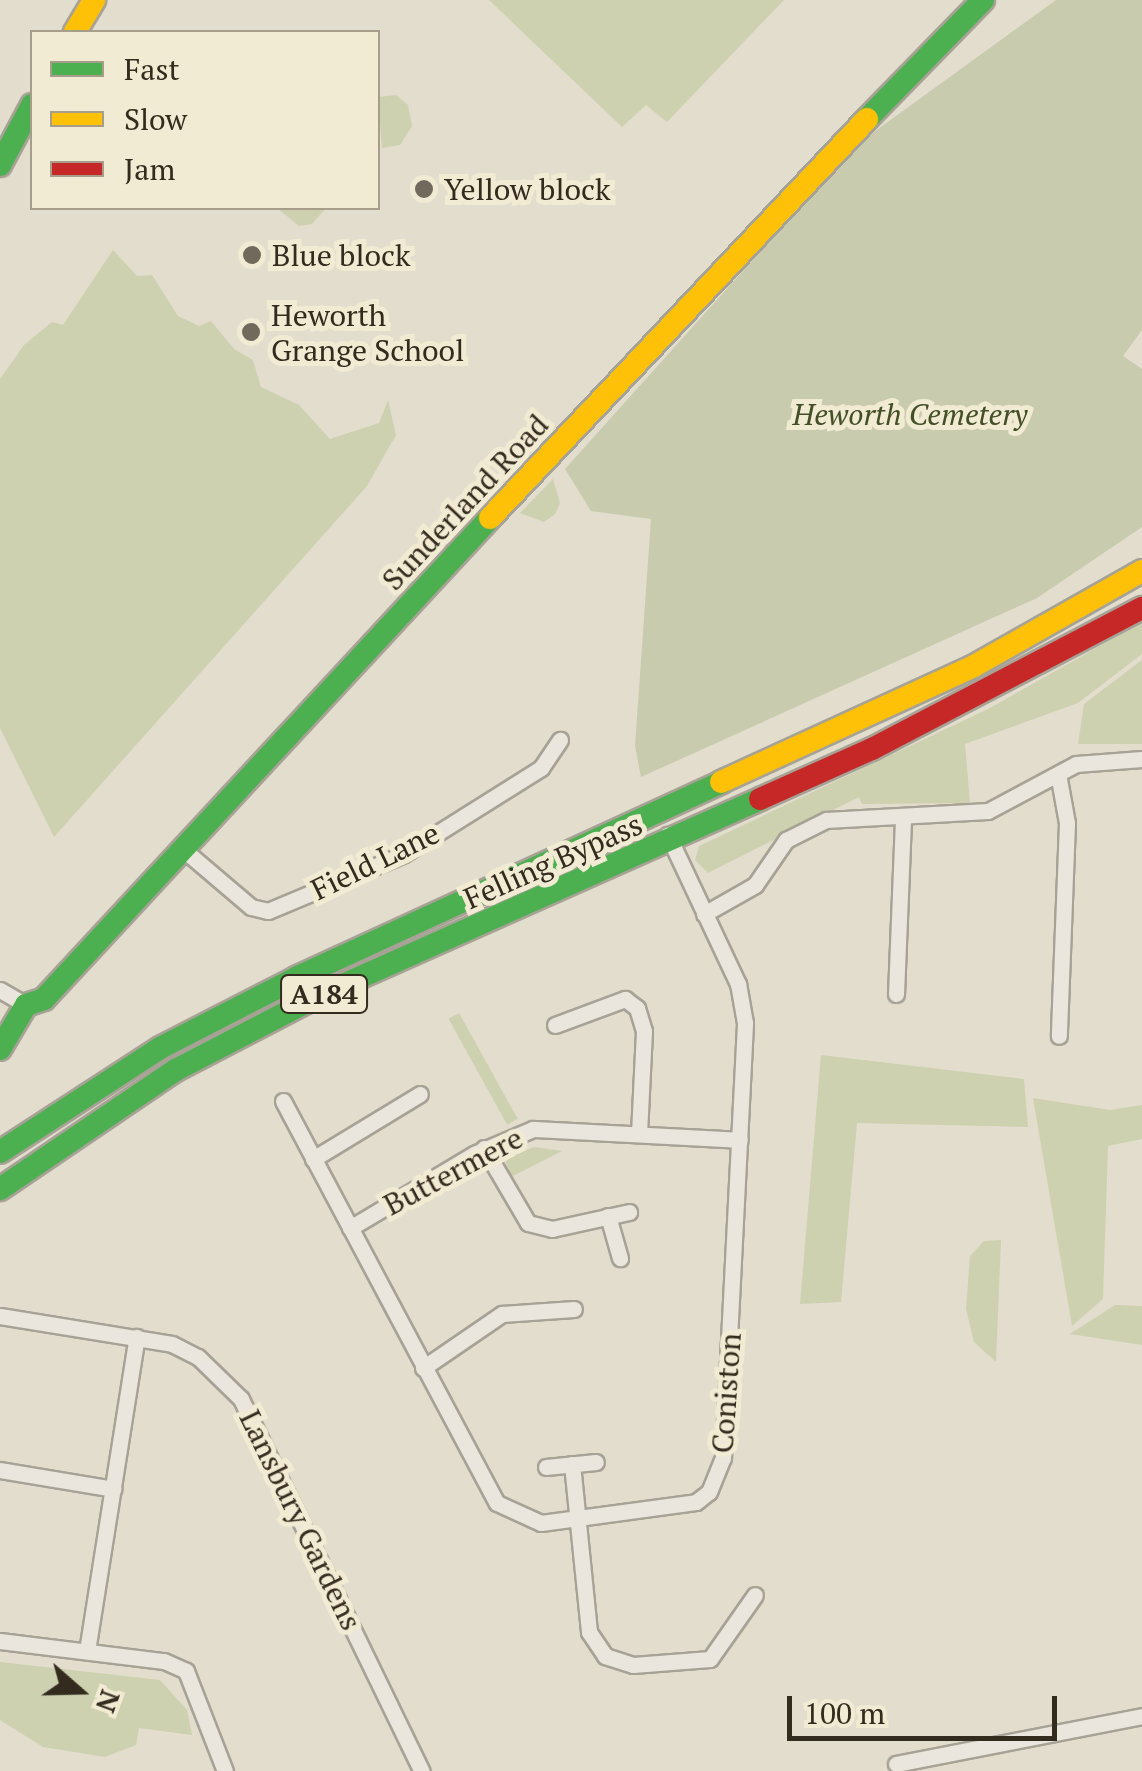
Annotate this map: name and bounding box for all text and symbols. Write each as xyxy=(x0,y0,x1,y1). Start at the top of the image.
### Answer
legend xyxy=(30,30,380,210)
text: Fast xyxy=(124,49,180,89)
text: Slow xyxy=(124,99,187,139)
text: Jam xyxy=(124,149,175,189)
place label: Yellow block xyxy=(444,171,611,207)
marker: Yellow block xyxy=(413,178,435,200)
place label: Blue block xyxy=(272,237,411,273)
marker: Blue block xyxy=(241,244,263,266)
place label: Heworth Grange School xyxy=(271,297,464,368)
marker: Heworth Grange School xyxy=(240,321,262,343)
park label: Heworth Cemetery xyxy=(793,396,1027,432)
street label: Sunderland Road xyxy=(374,407,556,597)
street label: Felling Bypass xyxy=(458,806,648,916)
street label: Field Lane xyxy=(305,815,445,907)
road number: A184 xyxy=(279,971,369,1017)
street label: Buttermere xyxy=(377,1119,529,1223)
street label: Coniston xyxy=(704,1332,748,1454)
street label: Lansbury Gardens xyxy=(232,1404,370,1636)
north arrow xyxy=(30,1641,130,1741)
scale bar xyxy=(792,1676,1062,1738)
text: N xyxy=(88,1685,130,1718)
text: 100 m xyxy=(804,1693,885,1733)

